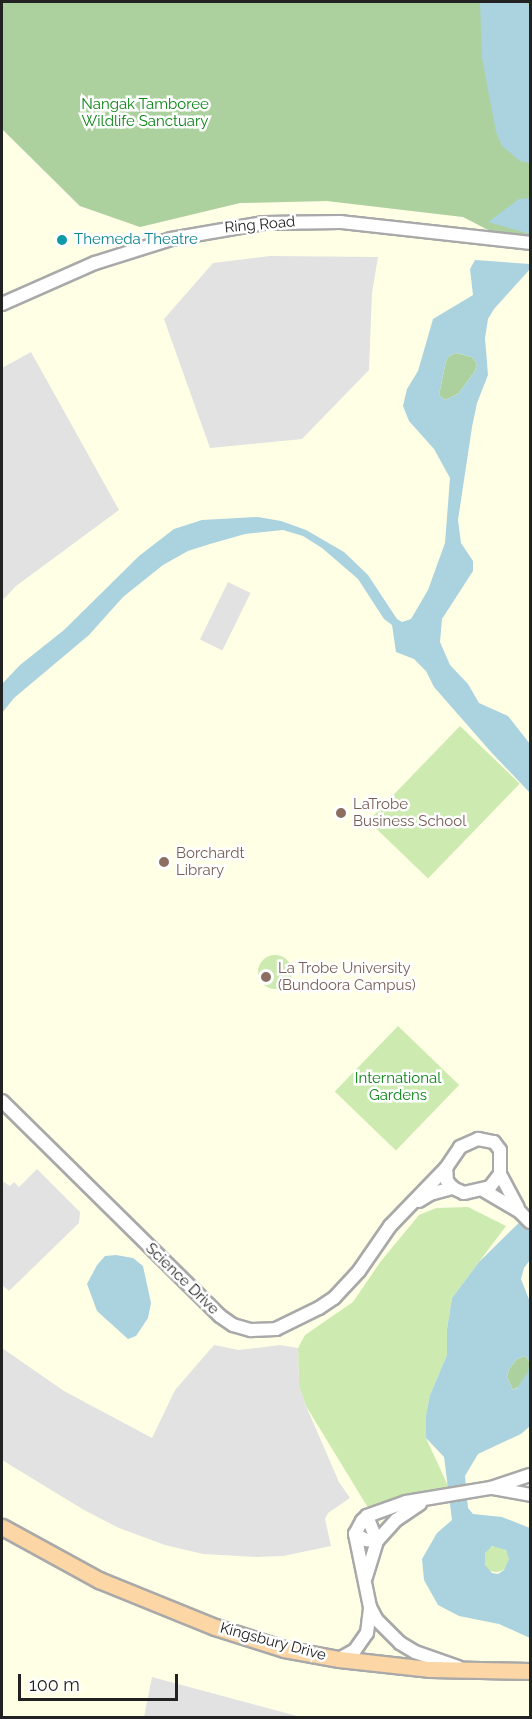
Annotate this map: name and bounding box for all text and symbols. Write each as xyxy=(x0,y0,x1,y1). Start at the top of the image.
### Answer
park label: Nangak Tamboree Wildlife Sanctuary xyxy=(81,95,209,130)
street label: Ring Road xyxy=(224,213,296,237)
place label: Themeda Theatre xyxy=(74,231,198,249)
marker: Themeda Theatre xyxy=(55,233,69,247)
place label: LaTrobe Business School xyxy=(353,795,466,830)
marker: LaTrobe Business School xyxy=(334,806,348,820)
place label: Borchardt Library xyxy=(176,844,245,879)
marker: Borchardt Library xyxy=(157,855,171,869)
place label: La Trobe University (Bundoora Campus) xyxy=(278,959,416,994)
marker: La Trobe University (Bundoora Campus) xyxy=(259,970,273,984)
park label: International Gardens xyxy=(355,1069,441,1104)
street label: Science Drive xyxy=(142,1240,222,1318)
street label: Kingsbury Drive xyxy=(218,1619,328,1665)
scale bar xyxy=(21,1662,182,1700)
text: 100 m xyxy=(29,1674,80,1695)

